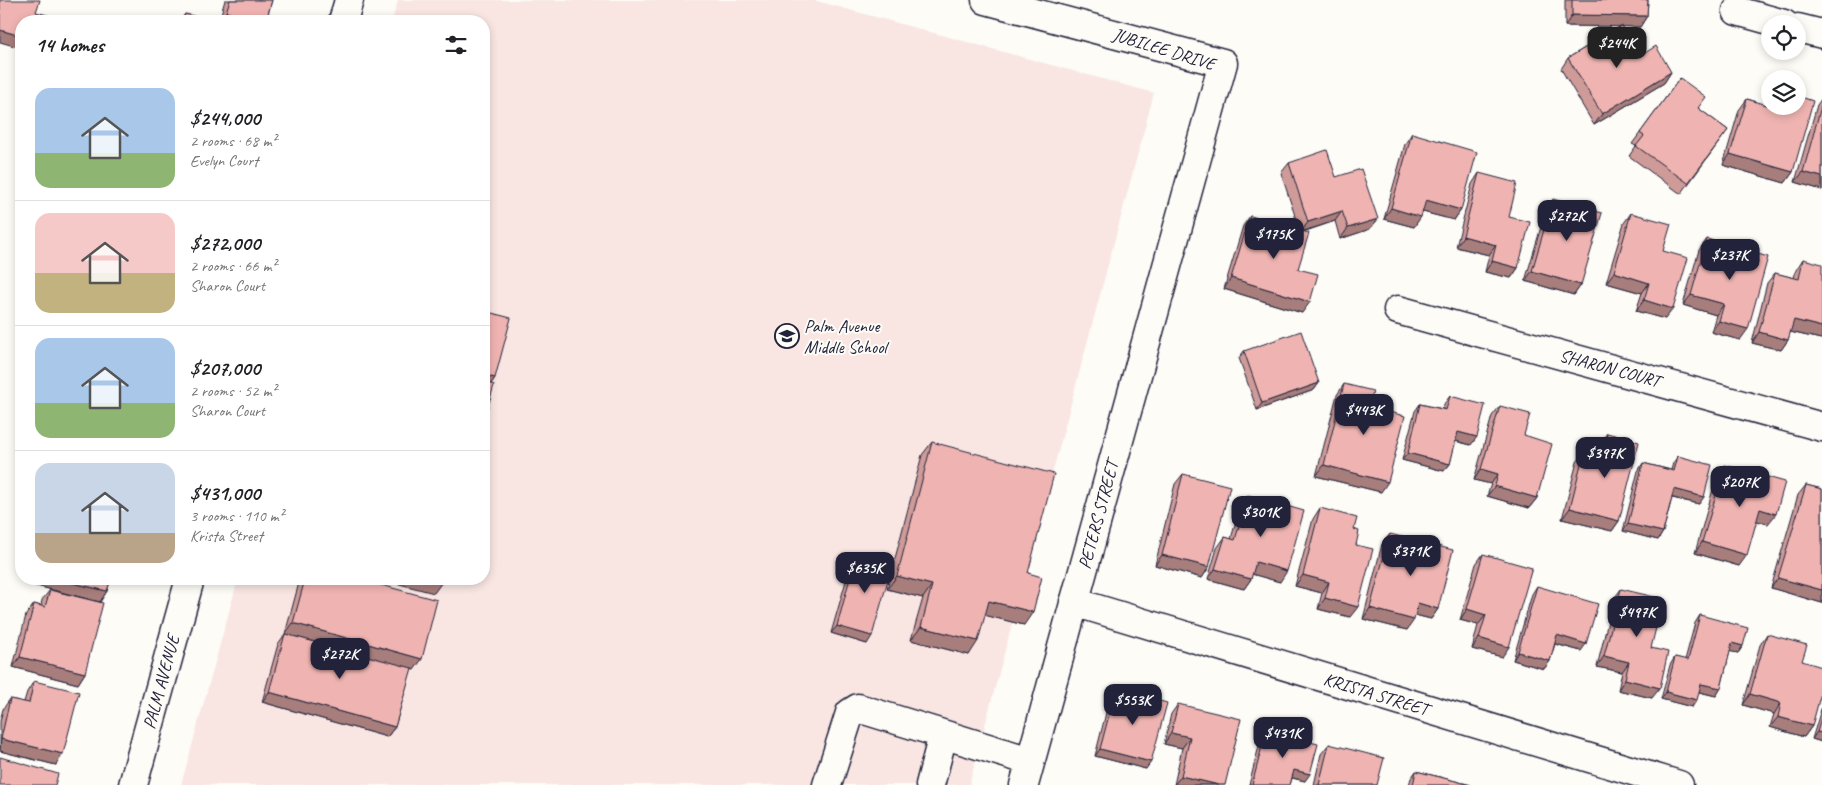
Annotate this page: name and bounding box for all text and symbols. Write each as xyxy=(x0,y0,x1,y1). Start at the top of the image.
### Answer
map controls xyxy=(1761,15,1806,115)
button: locate xyxy=(1761,15,1806,60)
street label: JUBILEE DRIVE xyxy=(1109,23,1220,76)
pin: $244K xyxy=(1582,27,1652,69)
icon: filters xyxy=(442,31,470,59)
text: 14 homes xyxy=(35,32,104,58)
text: $244K xyxy=(1599,33,1635,53)
button: layers xyxy=(1761,70,1806,115)
text: $244,000 xyxy=(190,105,260,131)
icon: home xyxy=(75,108,135,168)
text: 2 rooms · 68 m² xyxy=(190,131,276,151)
text: Evelyn Court xyxy=(190,151,258,171)
pin: $272K xyxy=(1532,200,1602,242)
text: $272K xyxy=(1549,206,1585,226)
pin: $175K xyxy=(1239,218,1309,260)
text: $175K xyxy=(1256,224,1292,244)
text: $272,000 xyxy=(190,230,260,256)
icon: home xyxy=(75,233,135,293)
pin: $237K xyxy=(1695,238,1765,281)
text: $237K xyxy=(1712,245,1748,265)
text: 2 rooms · 66 m² xyxy=(190,256,276,276)
text: Sharon Court xyxy=(190,276,265,296)
place label: Palm Avenue Middle School xyxy=(804,315,890,358)
school or university icon: Palm Avenue Middle School xyxy=(774,323,800,349)
street label: SHARON COURT xyxy=(1557,344,1666,393)
text: $207,000 xyxy=(190,355,260,381)
icon: home xyxy=(75,358,135,418)
text: 2 rooms · 52 m² xyxy=(190,381,276,401)
pin: $443K xyxy=(1329,394,1399,436)
text: $443K xyxy=(1346,400,1382,420)
text: Sharon Court xyxy=(190,401,265,421)
pin: $397K xyxy=(1570,436,1640,479)
text: $397K xyxy=(1587,443,1623,463)
street label: PETERS STREET xyxy=(1073,454,1124,571)
pin: $207K xyxy=(1705,466,1775,508)
text: $207K xyxy=(1722,472,1758,492)
text: $431,000 xyxy=(190,480,260,506)
icon: home xyxy=(75,483,135,543)
pin: $301K xyxy=(1226,496,1296,538)
text: $301K xyxy=(1243,502,1279,522)
text: 3 rooms · 110 m² xyxy=(190,506,284,526)
text: Krista Street xyxy=(190,526,263,546)
pin: $371K xyxy=(1376,534,1446,577)
text: $371K xyxy=(1393,541,1429,561)
pin: $635K xyxy=(830,552,900,594)
text: $635K xyxy=(846,558,884,578)
pin: $497K xyxy=(1602,596,1672,638)
text: $497K xyxy=(1619,602,1655,622)
street label: PALM AVENUE xyxy=(138,631,185,731)
pin: $272K xyxy=(305,638,375,680)
text: $272K xyxy=(322,644,358,664)
street label: KRISTA STREET xyxy=(1321,668,1435,722)
pin: $553K xyxy=(1098,684,1168,726)
text: $553K xyxy=(1115,690,1151,710)
pin: $431K xyxy=(1248,716,1318,759)
text: $431K xyxy=(1265,723,1301,743)

